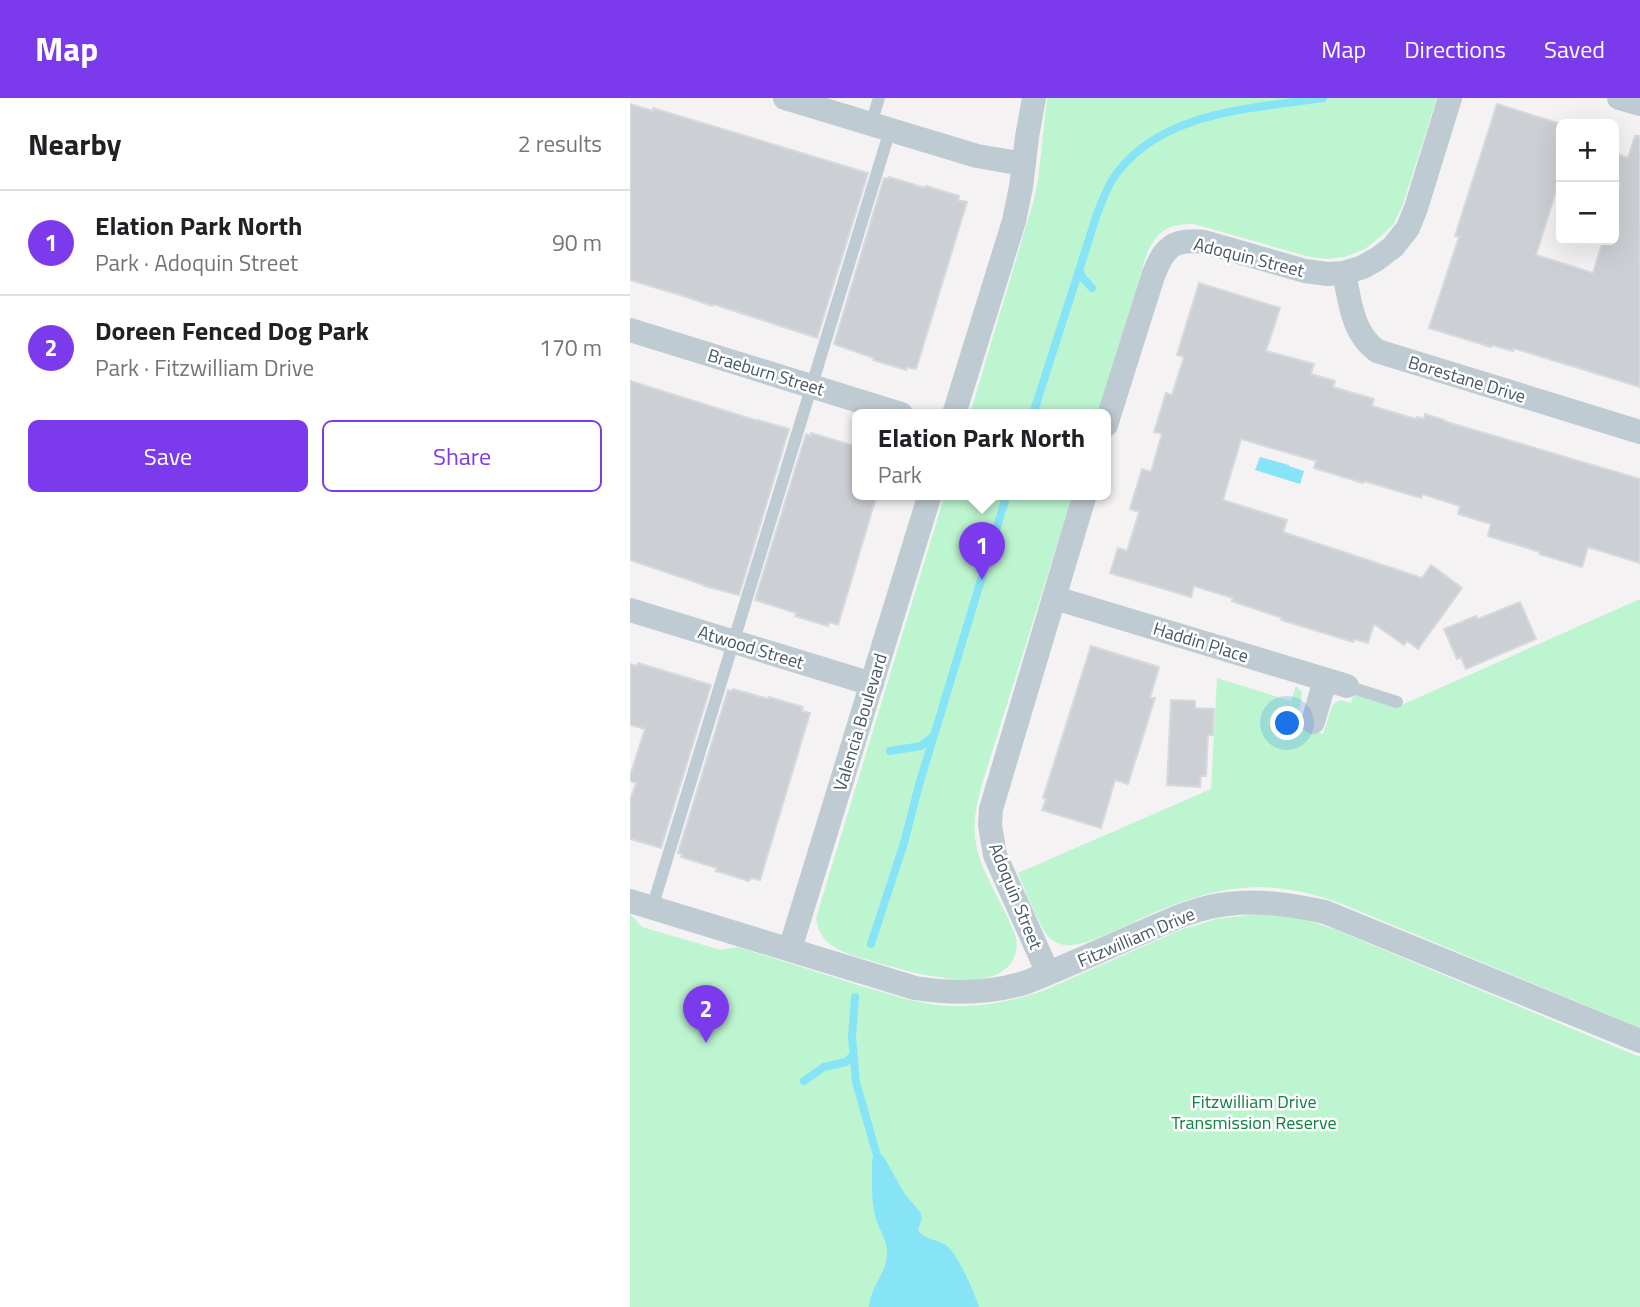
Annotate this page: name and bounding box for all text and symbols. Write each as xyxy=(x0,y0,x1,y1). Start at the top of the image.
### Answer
text: Map xyxy=(35,24,98,74)
text: Map xyxy=(1321,31,1366,67)
text: Directions xyxy=(1404,31,1506,67)
text: Saved xyxy=(1544,31,1605,67)
map controls xyxy=(1556,119,1619,245)
button: + xyxy=(1556,119,1619,182)
text: Nearby xyxy=(28,121,121,167)
text: 2 results xyxy=(518,126,602,161)
button: − xyxy=(1556,182,1619,245)
text: Elation Park North xyxy=(95,206,302,245)
text: 1 xyxy=(45,225,57,260)
text: 90 m xyxy=(552,225,602,260)
street label: Adoquin Street xyxy=(1191,230,1308,284)
text: Park · Adoquin Street xyxy=(95,245,298,280)
text: Doreen Fenced Dog Park xyxy=(95,311,369,350)
text: 2 xyxy=(45,330,57,365)
text: 170 m xyxy=(539,330,602,365)
street label: Braeburn Street xyxy=(704,341,828,403)
street label: Borestane Drive xyxy=(1405,348,1529,410)
text: Park · Fitzwilliam Drive xyxy=(95,350,314,385)
popup xyxy=(852,409,1111,500)
text: Elation Park North xyxy=(878,418,1085,457)
button: Save xyxy=(28,420,308,492)
button: Share xyxy=(322,420,602,492)
text: Park xyxy=(878,457,922,492)
pin: 1 xyxy=(959,522,1005,580)
street label: Haddin Place xyxy=(1150,615,1252,669)
street label: Atwood Street xyxy=(695,618,808,676)
street label: Valencia Boulevard xyxy=(826,650,894,794)
your location xyxy=(1270,706,1304,740)
street label: Adoquin Street xyxy=(982,839,1050,954)
street label: Fitzwilliam Drive xyxy=(1073,900,1199,974)
pin: 2 xyxy=(683,985,729,1043)
park label: Fitzwilliam Drive Transmission Reserve xyxy=(1171,1088,1337,1136)

